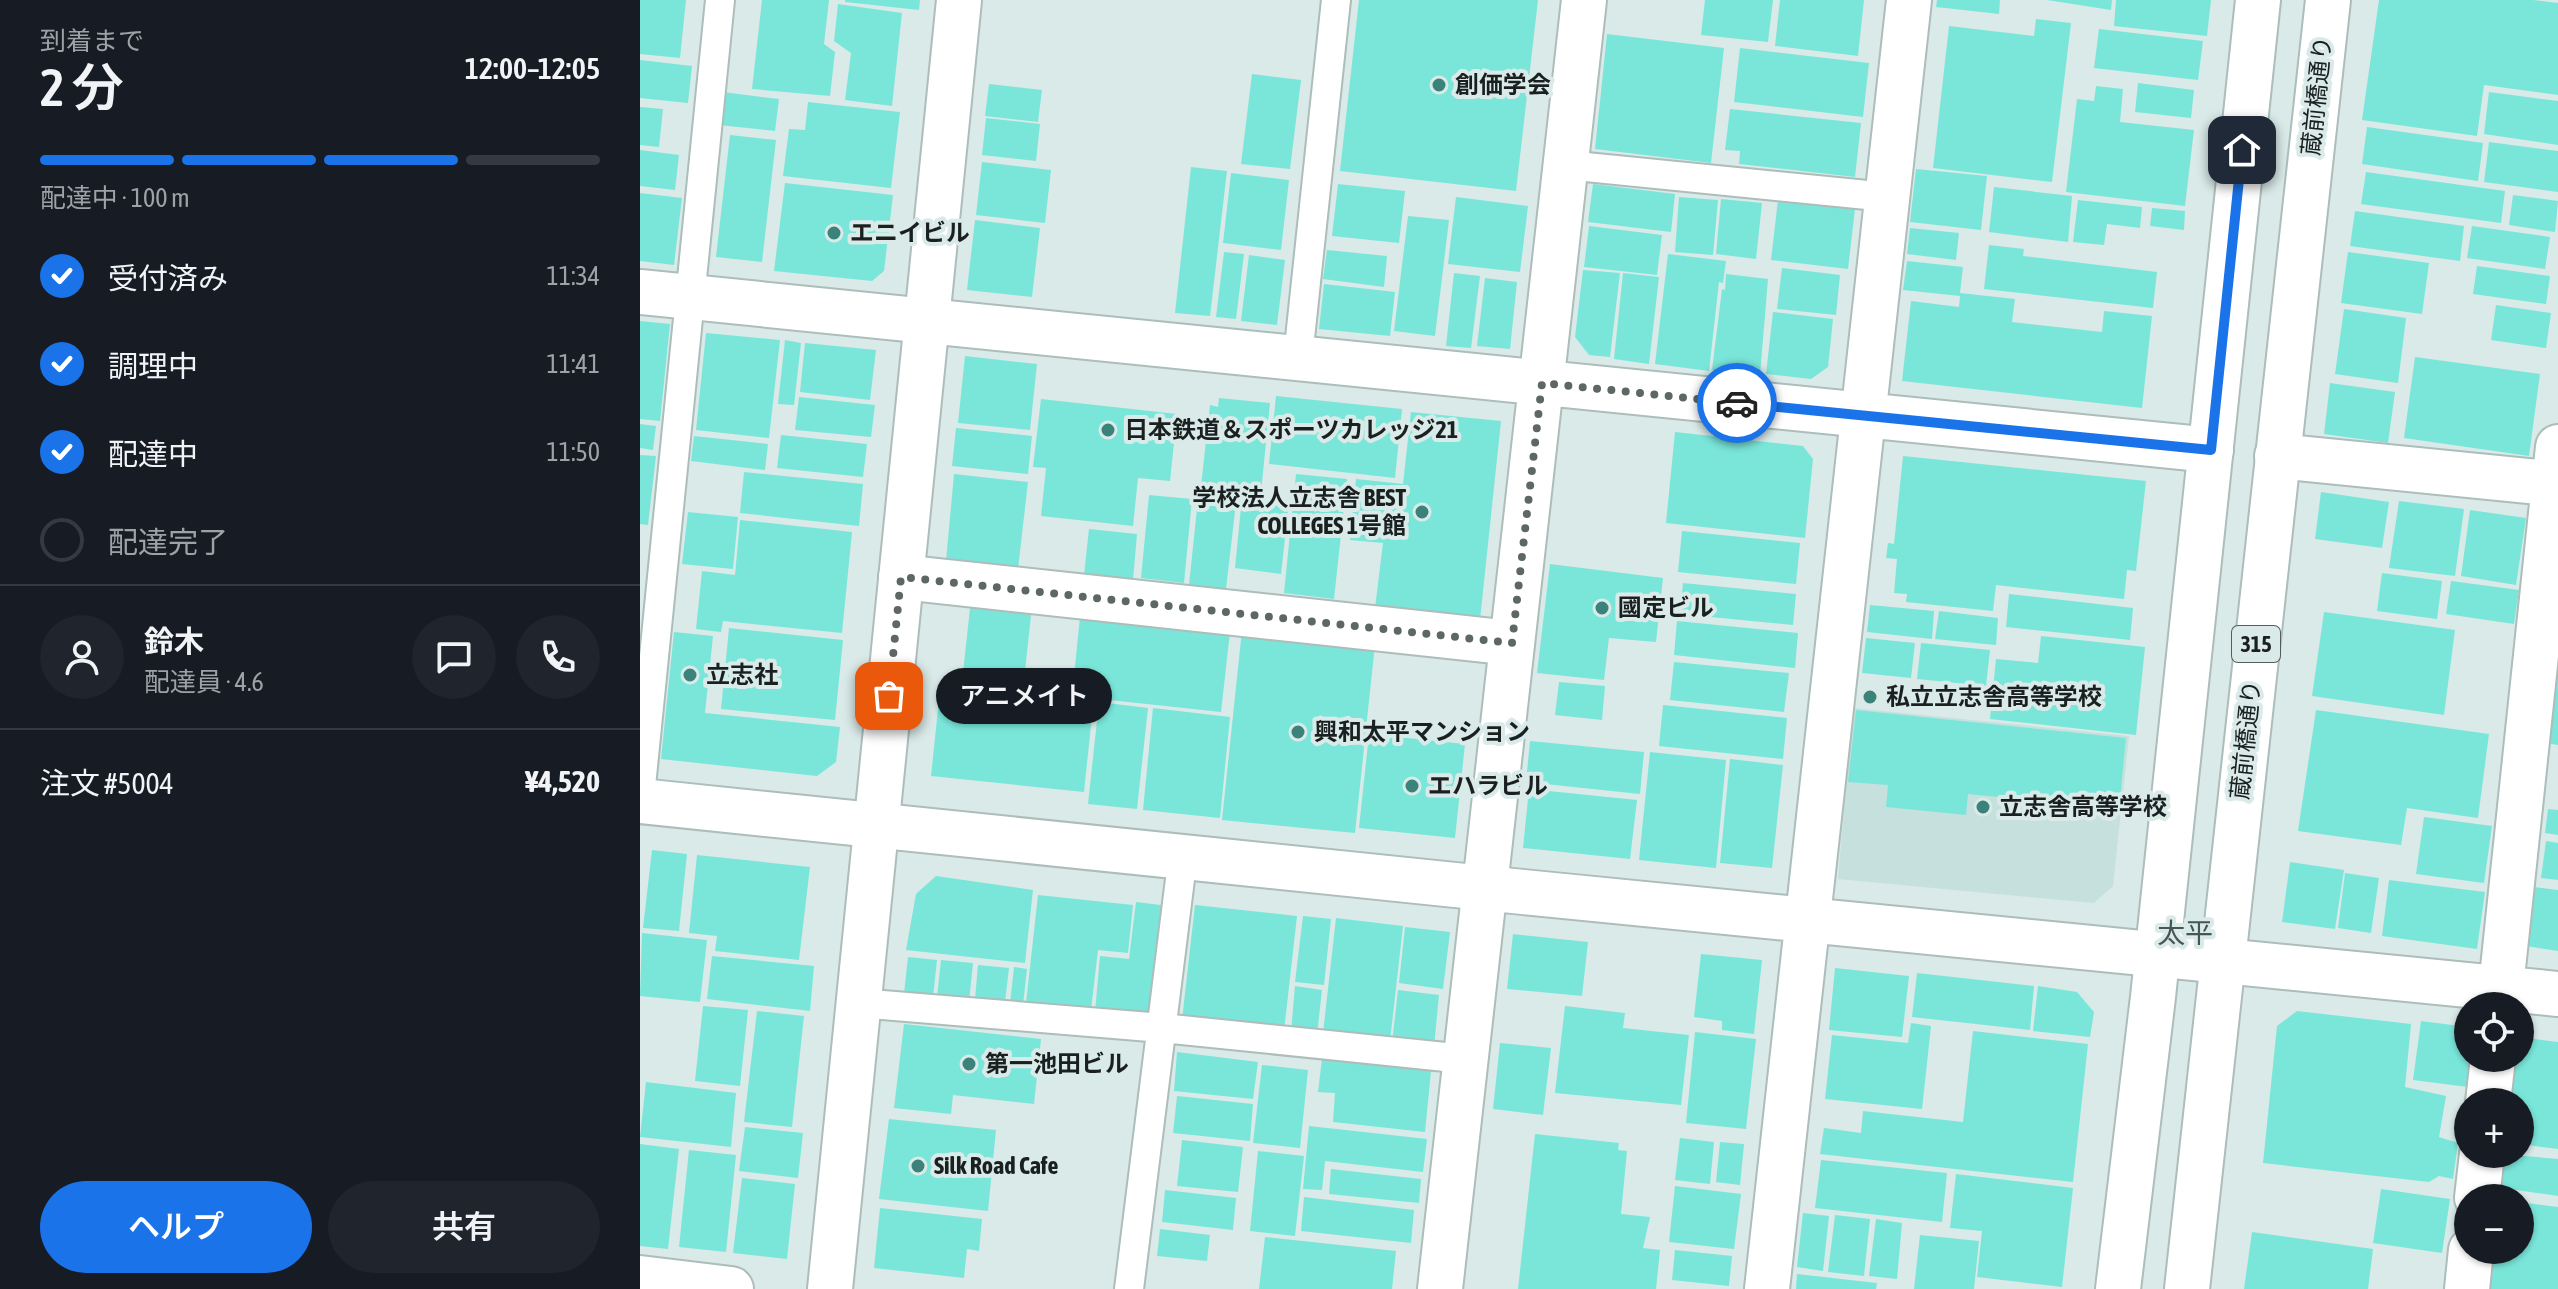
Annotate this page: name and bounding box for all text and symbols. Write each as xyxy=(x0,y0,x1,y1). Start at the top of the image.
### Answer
text: 到着まで xyxy=(40,26,144,56)
street label: 蔵前橋通り xyxy=(2297,35,2336,157)
text: 12:00–12:05 xyxy=(465,51,600,85)
text: 2 分 xyxy=(40,57,124,117)
place label: 創価学会 xyxy=(1455,71,1551,98)
marker: 創価学会 xyxy=(1430,76,1448,94)
pin xyxy=(2208,116,2276,184)
icon: home xyxy=(2220,128,2264,172)
text: 配達中 · 100 m xyxy=(40,183,190,213)
place label: エニイビル xyxy=(850,219,970,246)
marker: エニイビル xyxy=(825,224,843,242)
icon: check xyxy=(40,254,84,298)
text: 受付済み xyxy=(108,261,228,295)
text: 11:34 xyxy=(546,261,600,291)
icon: check xyxy=(40,342,84,386)
text: 調理中 xyxy=(108,349,198,383)
text: 11:41 xyxy=(546,349,600,379)
courier xyxy=(1697,363,1777,443)
icon: car xyxy=(1715,381,1759,425)
place label: 日本鉄道＆スポーツカレッジ21 xyxy=(1124,416,1458,443)
marker: 日本鉄道＆スポーツカレッジ21 xyxy=(1099,421,1117,439)
icon: check xyxy=(40,430,84,474)
text: 配達中 xyxy=(108,437,198,471)
text: 11:50 xyxy=(546,437,600,467)
place label: 学校法人立志舎 BEST COLLEGES 1号館 xyxy=(1192,484,1406,539)
marker: 学校法人立志舎 BEST COLLEGES 1号館 xyxy=(1413,503,1431,521)
text: 配達完了 xyxy=(108,525,228,559)
place label: 國定ビル xyxy=(1618,594,1714,621)
marker: 國定ビル xyxy=(1593,599,1611,617)
button: person xyxy=(40,615,124,699)
button: chat xyxy=(412,615,496,699)
button: phone xyxy=(516,615,600,699)
text: 鈴木 xyxy=(144,624,204,658)
road number: 315 xyxy=(2232,626,2280,662)
place label: 立志社 xyxy=(706,661,778,688)
pin xyxy=(855,662,923,730)
marker: 立志社 xyxy=(681,666,699,684)
text: 配達員 · 4.6 xyxy=(144,667,264,697)
callout: アニメイト xyxy=(937,668,1113,724)
icon: bag xyxy=(867,674,911,718)
street label: 蔵前橋通り xyxy=(2226,679,2265,801)
text: アニメイト xyxy=(959,681,1089,711)
place label: 私立立志舎高等学校 xyxy=(1886,683,2102,710)
marker: 私立立志舎高等学校 xyxy=(1861,688,1879,706)
place label: 興和太平マンション xyxy=(1314,718,1530,745)
marker: 興和太平マンション xyxy=(1289,723,1307,741)
text: ¥4,520 xyxy=(525,764,600,798)
text: 注文 #5004 xyxy=(40,766,174,800)
place label: エハラビル xyxy=(1428,772,1548,799)
marker: エハラビル xyxy=(1403,777,1421,795)
place label: 立志舎高等学校 xyxy=(1999,793,2167,820)
marker: 立志舎高等学校 xyxy=(1974,798,1992,816)
district label: 太平 xyxy=(2157,917,2213,949)
map controls xyxy=(2454,992,2534,1264)
button: locate xyxy=(2454,992,2534,1072)
place label: 第一池田ビル xyxy=(985,1050,1129,1077)
marker: 第一池田ビル xyxy=(960,1055,978,1073)
button: + xyxy=(2454,1088,2534,1168)
place label: Silk Road Cafe xyxy=(934,1152,1058,1179)
marker: Silk Road Cafe xyxy=(909,1157,927,1175)
button: ヘルプ xyxy=(40,1181,312,1273)
button: 共有 xyxy=(328,1181,600,1273)
button: − xyxy=(2454,1184,2534,1264)

